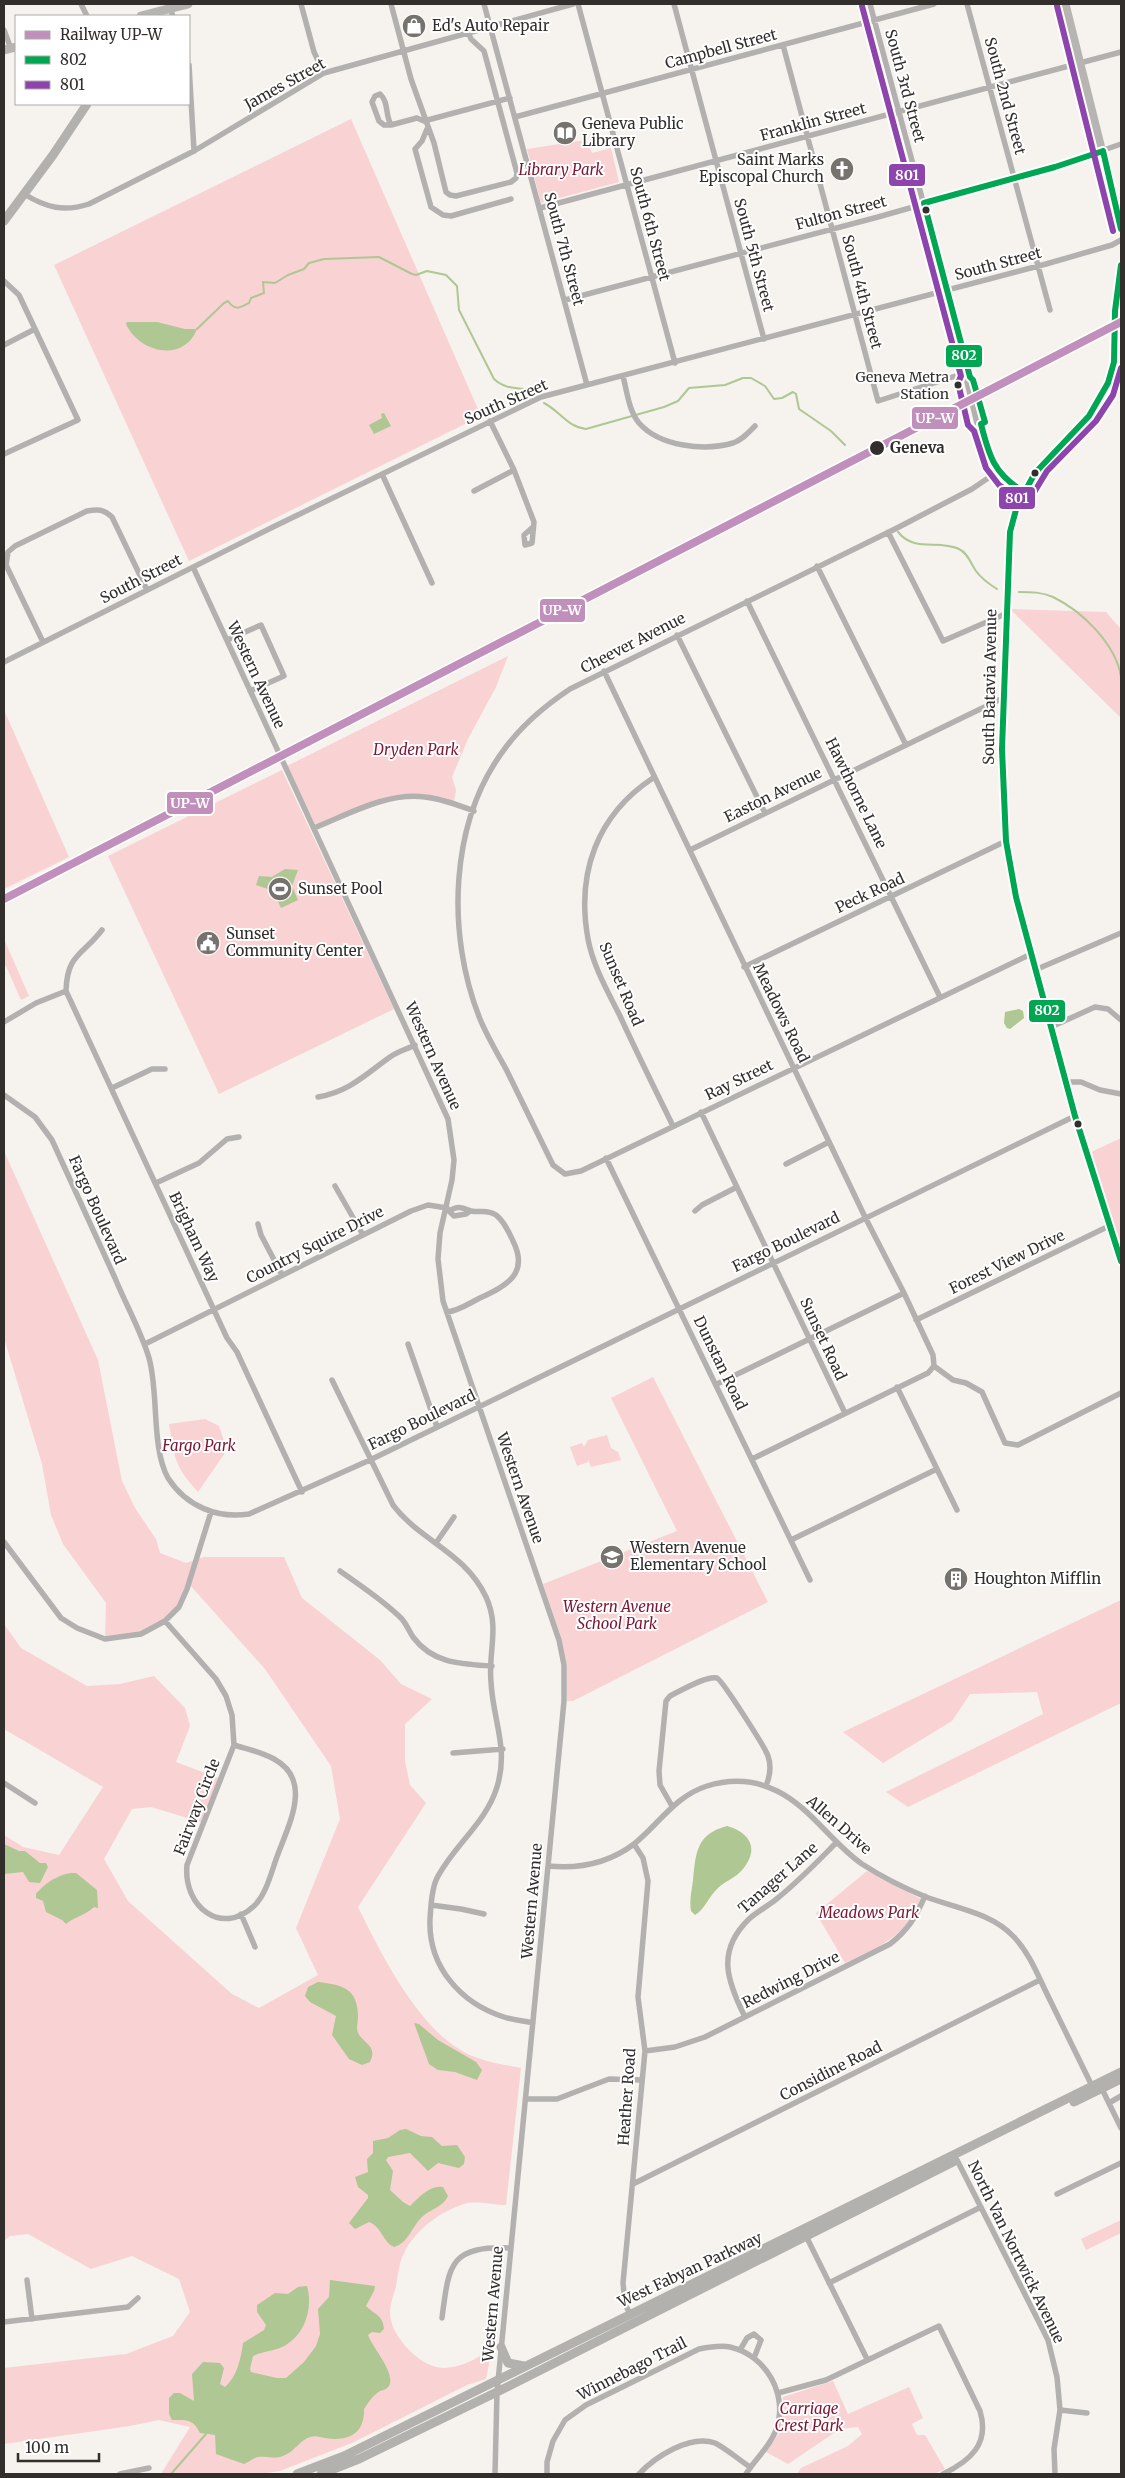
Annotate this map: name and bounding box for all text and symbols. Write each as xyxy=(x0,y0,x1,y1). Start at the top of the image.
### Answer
shop icon: Ed's Auto Repair xyxy=(401,13,427,39)
legend xyxy=(15,15,190,105)
place label: Ed's Auto Repair xyxy=(432,16,550,35)
street label: Campbell Street xyxy=(663,24,779,73)
text: Railway UP-W xyxy=(60,25,163,44)
street label: South 3rd Street xyxy=(881,27,930,145)
street label: South 2nd Street xyxy=(981,35,1030,157)
text: 802 xyxy=(60,50,87,69)
street label: James Street xyxy=(240,53,329,114)
text: 801 xyxy=(60,75,85,94)
street label: Franklin Street xyxy=(758,98,868,145)
place label: Geneva Public Library xyxy=(582,114,684,150)
library icon: Geneva Public Library xyxy=(552,120,578,146)
place label: Saint Marks Episcopal Church xyxy=(699,150,824,186)
church icon: Saint Marks Episcopal Church xyxy=(829,156,855,182)
park label: Library Park xyxy=(518,160,604,179)
line badge: 801 xyxy=(888,163,926,187)
street label: South 6th Street xyxy=(626,165,675,283)
text: 801 xyxy=(895,166,919,184)
street label: South 7th Street xyxy=(540,190,589,308)
street label: Fulton Street xyxy=(793,191,889,234)
street label: South 5th Street xyxy=(730,196,779,314)
unlabelled marker xyxy=(921,205,931,215)
street label: South 4th Street xyxy=(838,233,887,351)
street label: South Street xyxy=(952,243,1044,284)
line badge: 802 xyxy=(945,344,983,368)
text: 802 xyxy=(951,346,977,364)
place label: Geneva Metra Station xyxy=(856,368,949,403)
street label: South Street xyxy=(461,375,551,428)
marker: Geneva Metra Station xyxy=(953,380,963,390)
line badge: UP-W xyxy=(911,406,959,430)
text: UP-W xyxy=(915,409,956,427)
place label: Geneva xyxy=(890,438,945,457)
marker: Geneva xyxy=(868,439,886,457)
unlabelled marker xyxy=(1030,468,1040,478)
line badge: 801 xyxy=(998,486,1036,510)
text: 801 xyxy=(1005,489,1029,507)
street label: South Street xyxy=(97,550,185,607)
line badge: UP-W xyxy=(539,598,586,623)
text: UP-W xyxy=(542,601,583,619)
street label: Cheever Avenue xyxy=(577,608,688,677)
street label: South Batavia Avenue xyxy=(979,609,1000,765)
street label: Western Avenue xyxy=(223,617,290,731)
street label: Hawthorne Lane xyxy=(821,734,892,851)
park label: Dryden Park xyxy=(372,740,459,759)
street label: Easton Avenue xyxy=(721,763,825,826)
line badge: UP-W xyxy=(166,791,214,815)
text: UP-W xyxy=(170,794,211,812)
street label: Peck Road xyxy=(832,868,908,917)
sports icon: Sunset Pool xyxy=(267,876,293,902)
place label: Sunset Pool xyxy=(298,879,383,898)
place label: Sunset Community Center xyxy=(226,924,363,960)
public building icon: Sunset Community Center xyxy=(195,930,221,956)
street label: Sunset Road xyxy=(595,939,648,1029)
street label: Meadows Road xyxy=(749,960,814,1066)
street label: Western Avenue xyxy=(401,998,466,1113)
line badge: 802 xyxy=(1028,999,1066,1023)
text: 802 xyxy=(1034,1001,1060,1019)
street label: Ray Street xyxy=(702,1055,776,1104)
unlabelled marker xyxy=(1073,1119,1083,1129)
street label: Fargo Boulevard xyxy=(65,1152,130,1267)
street label: Brigham Way xyxy=(165,1189,224,1285)
street label: Country Squire Drive xyxy=(243,1202,387,1287)
street label: Fargo Boulevard xyxy=(729,1207,843,1276)
street label: Forest View Drive xyxy=(946,1225,1068,1298)
street label: Sunset Road xyxy=(796,1294,851,1383)
street label: Dunstan Road xyxy=(690,1313,751,1413)
street label: Fargo Boulevard xyxy=(365,1385,479,1454)
street label: Western Avenue xyxy=(492,1429,548,1546)
park label: Fargo Park xyxy=(161,1436,236,1455)
place label: Western Avenue Elementary School xyxy=(629,1538,767,1574)
school or university icon: Western Avenue Elementary School xyxy=(599,1544,625,1570)
building icon: Houghton Mifflin xyxy=(943,1566,969,1592)
place label: Houghton Mifflin xyxy=(974,1569,1101,1588)
park label: Western Avenue School Park xyxy=(563,1597,671,1633)
street label: Fairway Circle xyxy=(169,1756,224,1858)
street label: Allen Drive xyxy=(802,1790,876,1858)
street label: Tanager Lane xyxy=(734,1838,821,1917)
street label: Western Avenue xyxy=(517,1842,546,1961)
park label: Meadows Park xyxy=(818,1903,920,1922)
street label: Redwing Drive xyxy=(739,1947,843,2012)
street label: Considine Road xyxy=(777,2037,885,2104)
street label: Heather Road xyxy=(614,2048,639,2146)
street label: North Van Nortwick Avenue xyxy=(964,2157,1069,2346)
street label: West Fabyan Parkway xyxy=(614,2228,765,2312)
street label: Western Avenue xyxy=(478,2245,507,2364)
street label: Winnebago Trail xyxy=(573,2333,690,2405)
park label: Carriage Crest Park xyxy=(775,2399,844,2435)
scale bar xyxy=(18,2430,99,2462)
text: 100 m xyxy=(25,2438,69,2457)

